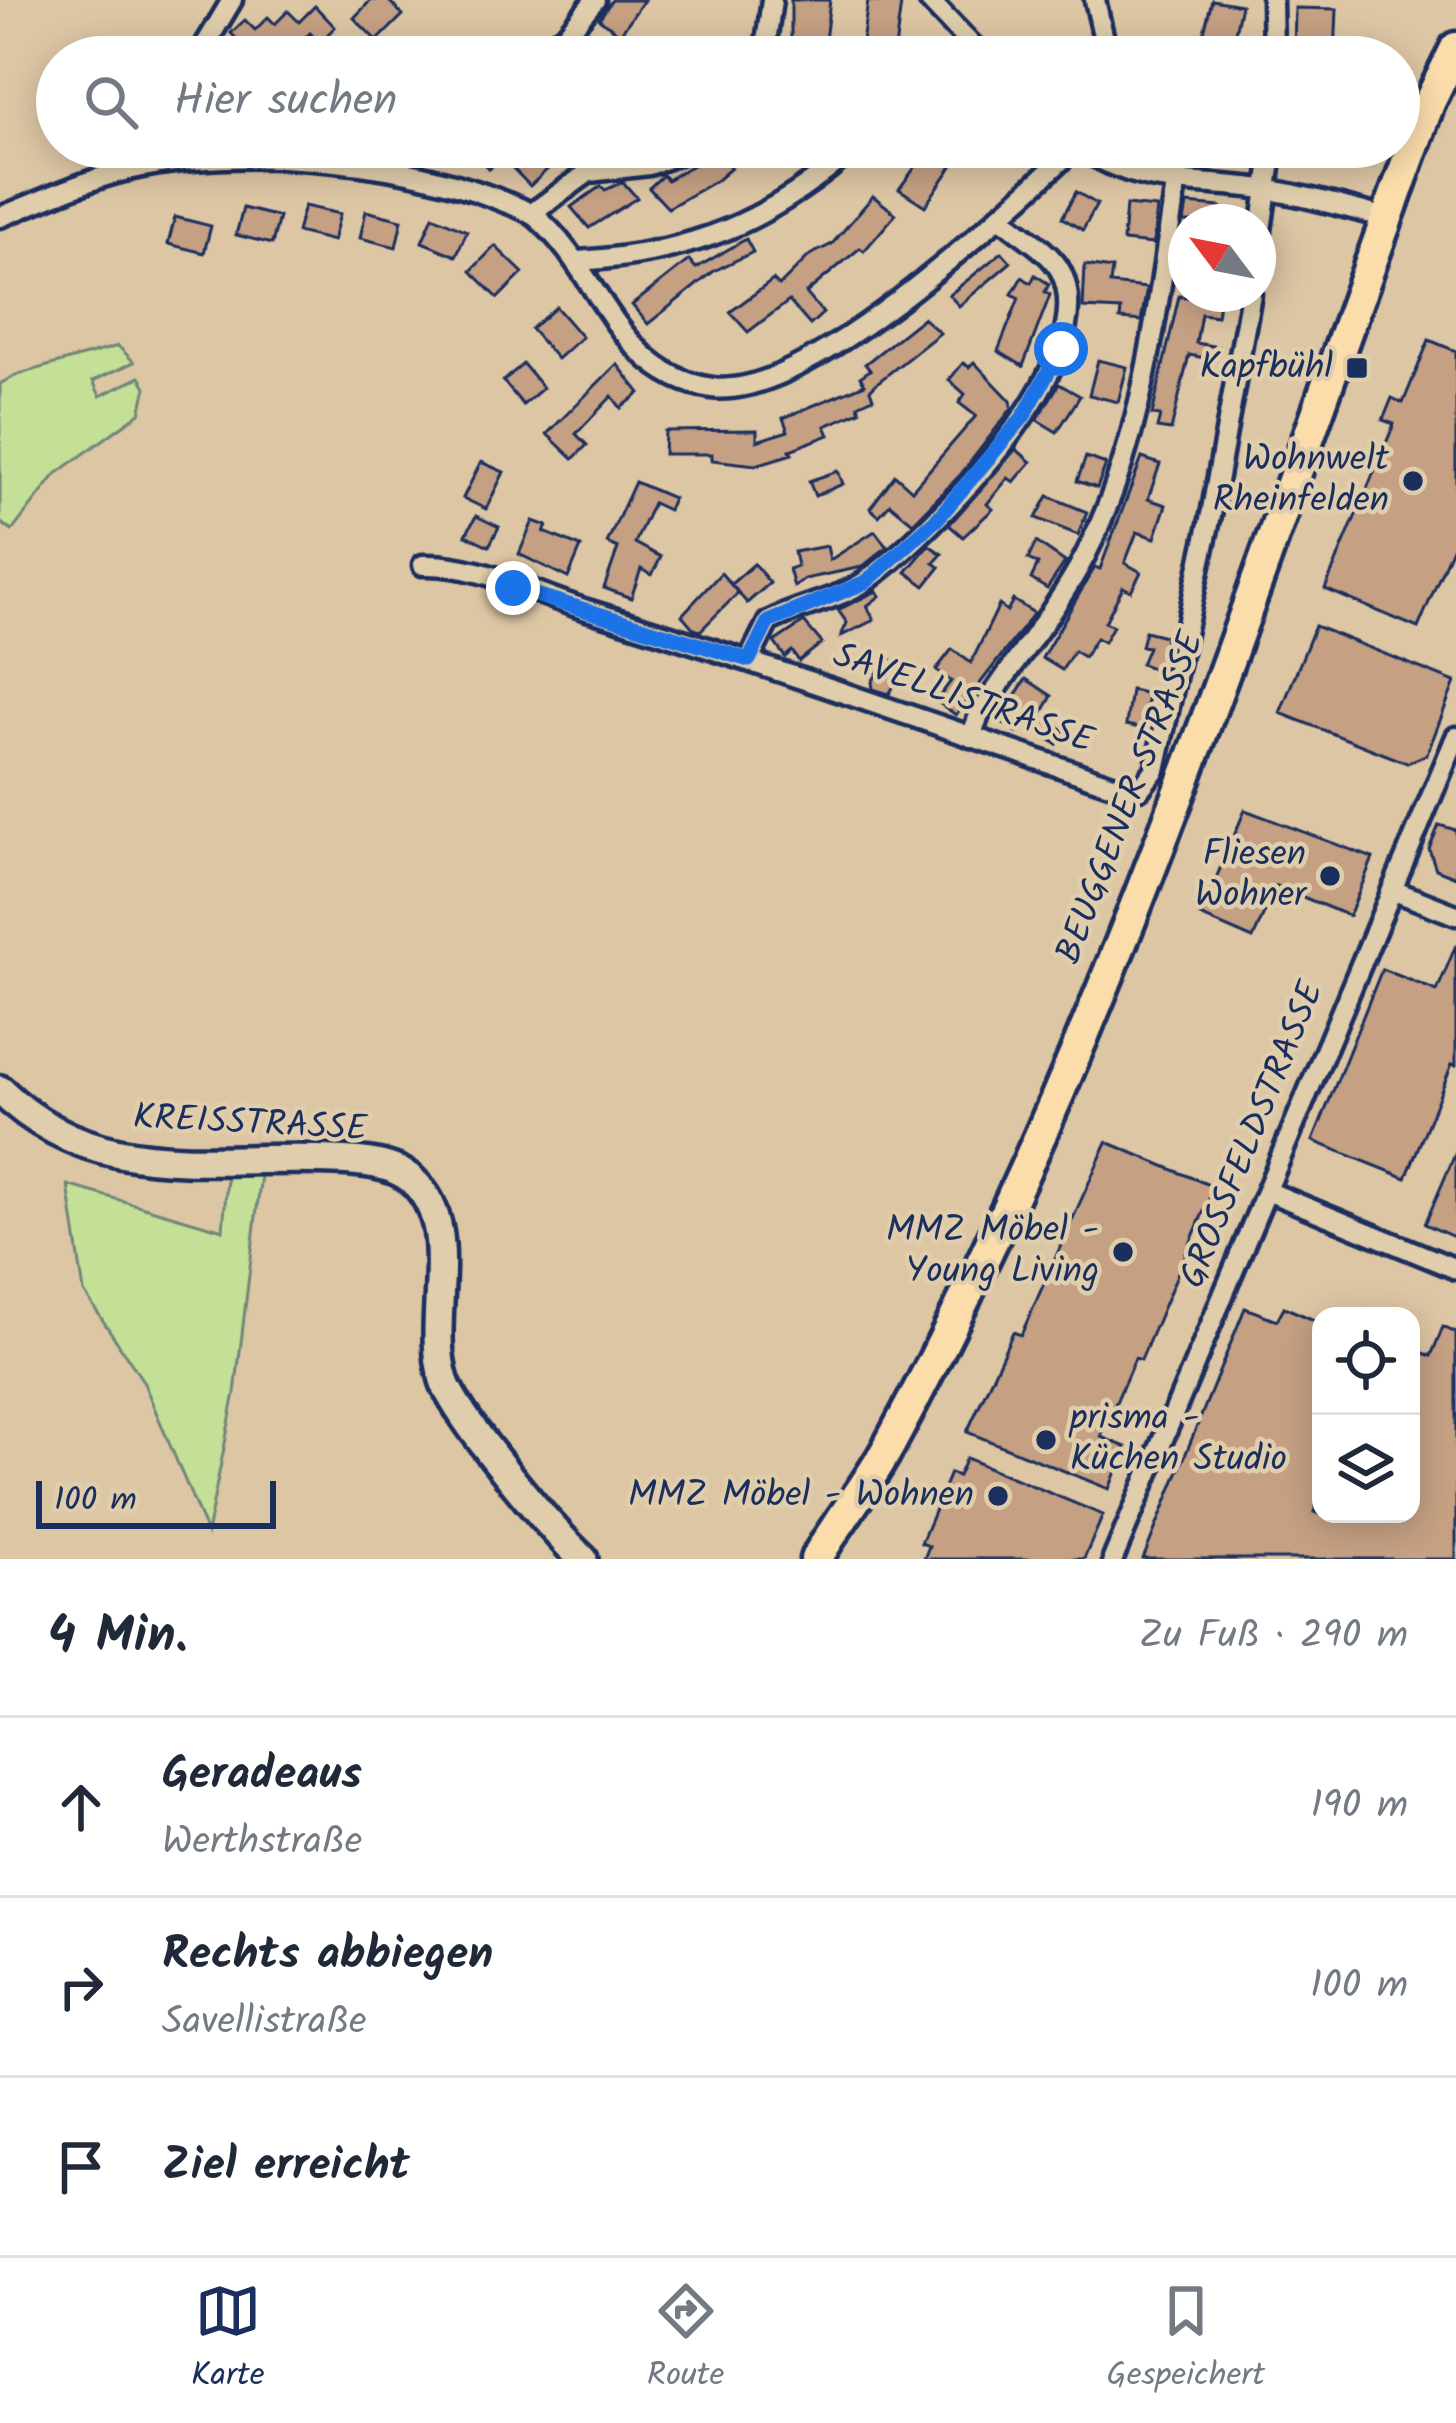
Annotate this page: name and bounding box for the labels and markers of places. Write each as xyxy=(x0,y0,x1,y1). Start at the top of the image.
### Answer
place label: Kapfbühl xyxy=(1200,340,1333,397)
marker: Kapfbühl xyxy=(1344,355,1370,381)
place label: Wohnwelt Rheinfelden xyxy=(1213,432,1390,530)
marker: Wohnwelt Rheinfelden xyxy=(1400,468,1426,494)
place label: Fliesen Wohner xyxy=(1195,827,1308,925)
marker: Fliesen Wohner xyxy=(1317,863,1343,889)
place label: MMZ Möbel - Young Living xyxy=(886,1203,1099,1301)
marker: MMZ Möbel - Young Living xyxy=(1110,1239,1136,1265)
place label: prisma - Küchen Studio xyxy=(1068,1391,1287,1489)
marker: prisma - Küchen Studio xyxy=(1033,1427,1059,1453)
place label: MMZ Möbel - Wohnen xyxy=(628,1468,974,1525)
marker: MMZ Möbel - Wohnen xyxy=(985,1483,1011,1509)

